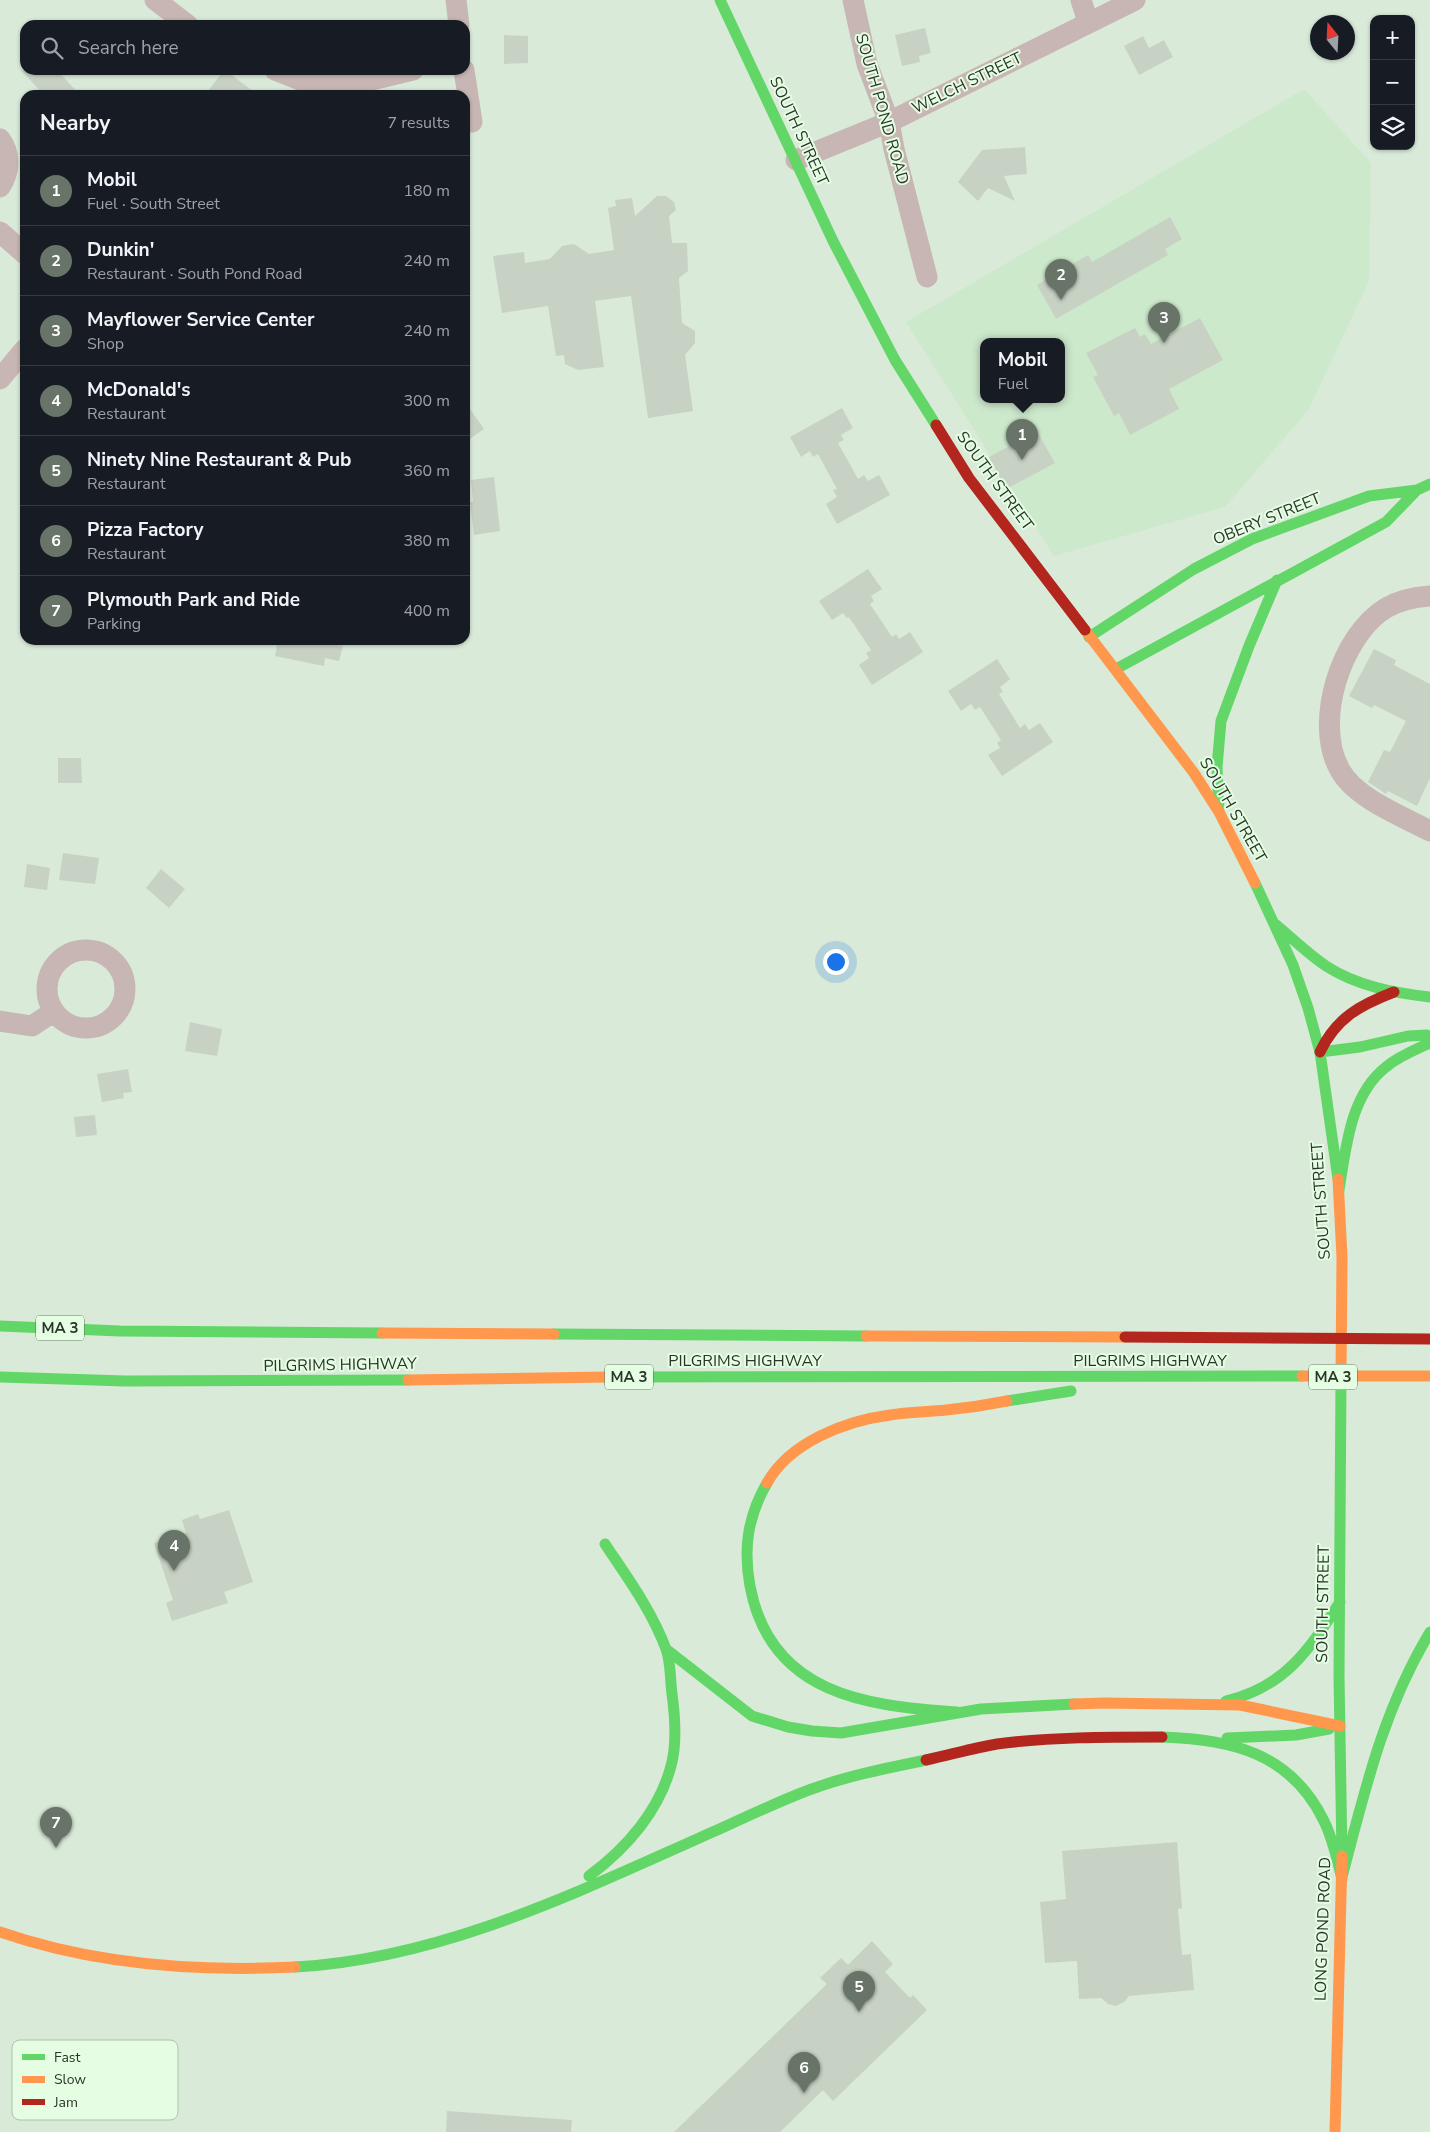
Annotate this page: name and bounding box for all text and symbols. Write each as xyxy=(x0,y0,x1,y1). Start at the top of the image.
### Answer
north arrow xyxy=(1310,15,1355,60)
map controls xyxy=(1370,15,1415,150)
button: + xyxy=(1370,15,1415,60)
search box xyxy=(20,20,470,75)
street label: SOUTH POND ROAD xyxy=(850,31,914,187)
icon: search xyxy=(38,34,66,62)
text: Search here xyxy=(78,35,179,61)
street label: WELCH STREET xyxy=(908,47,1026,119)
button: − xyxy=(1370,60,1415,105)
street label: SOUTH STREET xyxy=(764,73,834,189)
button: layers xyxy=(1370,105,1415,150)
text: Nearby xyxy=(40,109,110,137)
text: 7 results xyxy=(388,112,450,134)
text: Mobil xyxy=(87,167,137,193)
text: 1 xyxy=(51,180,61,202)
text: 180 m xyxy=(403,180,450,202)
text: Fuel · South Street xyxy=(87,193,220,215)
text: Dunkin' xyxy=(87,237,154,263)
text: 2 xyxy=(51,250,61,272)
text: 240 m xyxy=(403,250,450,272)
pin: 2 xyxy=(1045,259,1077,300)
text: Restaurant · South Pond Road xyxy=(87,263,302,285)
pin: 3 xyxy=(1148,302,1180,343)
text: Mayflower Service Center xyxy=(87,307,314,333)
text: 3 xyxy=(51,320,61,342)
text: 240 m xyxy=(403,320,450,342)
text: Shop xyxy=(87,333,124,355)
popup xyxy=(980,338,1065,403)
text: Mobil xyxy=(998,347,1047,373)
text: Fuel xyxy=(998,373,1028,395)
text: McDonald's xyxy=(87,377,191,403)
text: 4 xyxy=(51,390,61,412)
text: 300 m xyxy=(403,390,450,412)
text: Restaurant xyxy=(87,403,166,425)
pin: 1 xyxy=(1006,419,1038,460)
street label: SOUTH STREET xyxy=(952,427,1039,535)
text: Ninety Nine Restaurant & Pub xyxy=(87,447,351,473)
text: 5 xyxy=(51,460,61,482)
text: 360 m xyxy=(403,460,450,482)
text: Restaurant xyxy=(87,473,166,495)
street label: OBERY STREET xyxy=(1210,487,1325,551)
text: Pizza Factory xyxy=(87,517,204,543)
text: 6 xyxy=(51,530,61,552)
text: 380 m xyxy=(403,530,450,552)
text: Restaurant xyxy=(87,543,166,565)
text: Plymouth Park and Ride xyxy=(87,587,300,613)
text: 7 xyxy=(51,600,61,622)
text: 400 m xyxy=(403,600,450,622)
text: Parking xyxy=(87,613,141,635)
street label: SOUTH STREET xyxy=(1194,754,1272,867)
your location xyxy=(823,949,849,975)
street label: SOUTH STREET xyxy=(1306,1141,1336,1260)
road number: MA 3 xyxy=(36,1316,84,1340)
street label: PILGRIMS HIGHWAY xyxy=(668,1350,822,1372)
street label: PILGRIMS HIGHWAY xyxy=(1073,1350,1227,1372)
street label: PILGRIMS HIGHWAY xyxy=(263,1353,417,1377)
road number: MA 3 xyxy=(605,1364,653,1390)
road number: MA 3 xyxy=(1309,1364,1357,1390)
pin: 4 xyxy=(158,1530,190,1571)
street label: SOUTH STREET xyxy=(1311,1545,1335,1663)
pin: 7 xyxy=(40,1807,72,1848)
street label: LONG POND ROAD xyxy=(1309,1857,1337,2001)
pin: 5 xyxy=(843,1971,875,2012)
legend xyxy=(12,2040,178,2120)
text: Fast xyxy=(54,2048,80,2067)
pin: 6 xyxy=(788,2052,820,2093)
text: Slow xyxy=(54,2070,86,2089)
text: Jam xyxy=(53,2093,78,2112)

